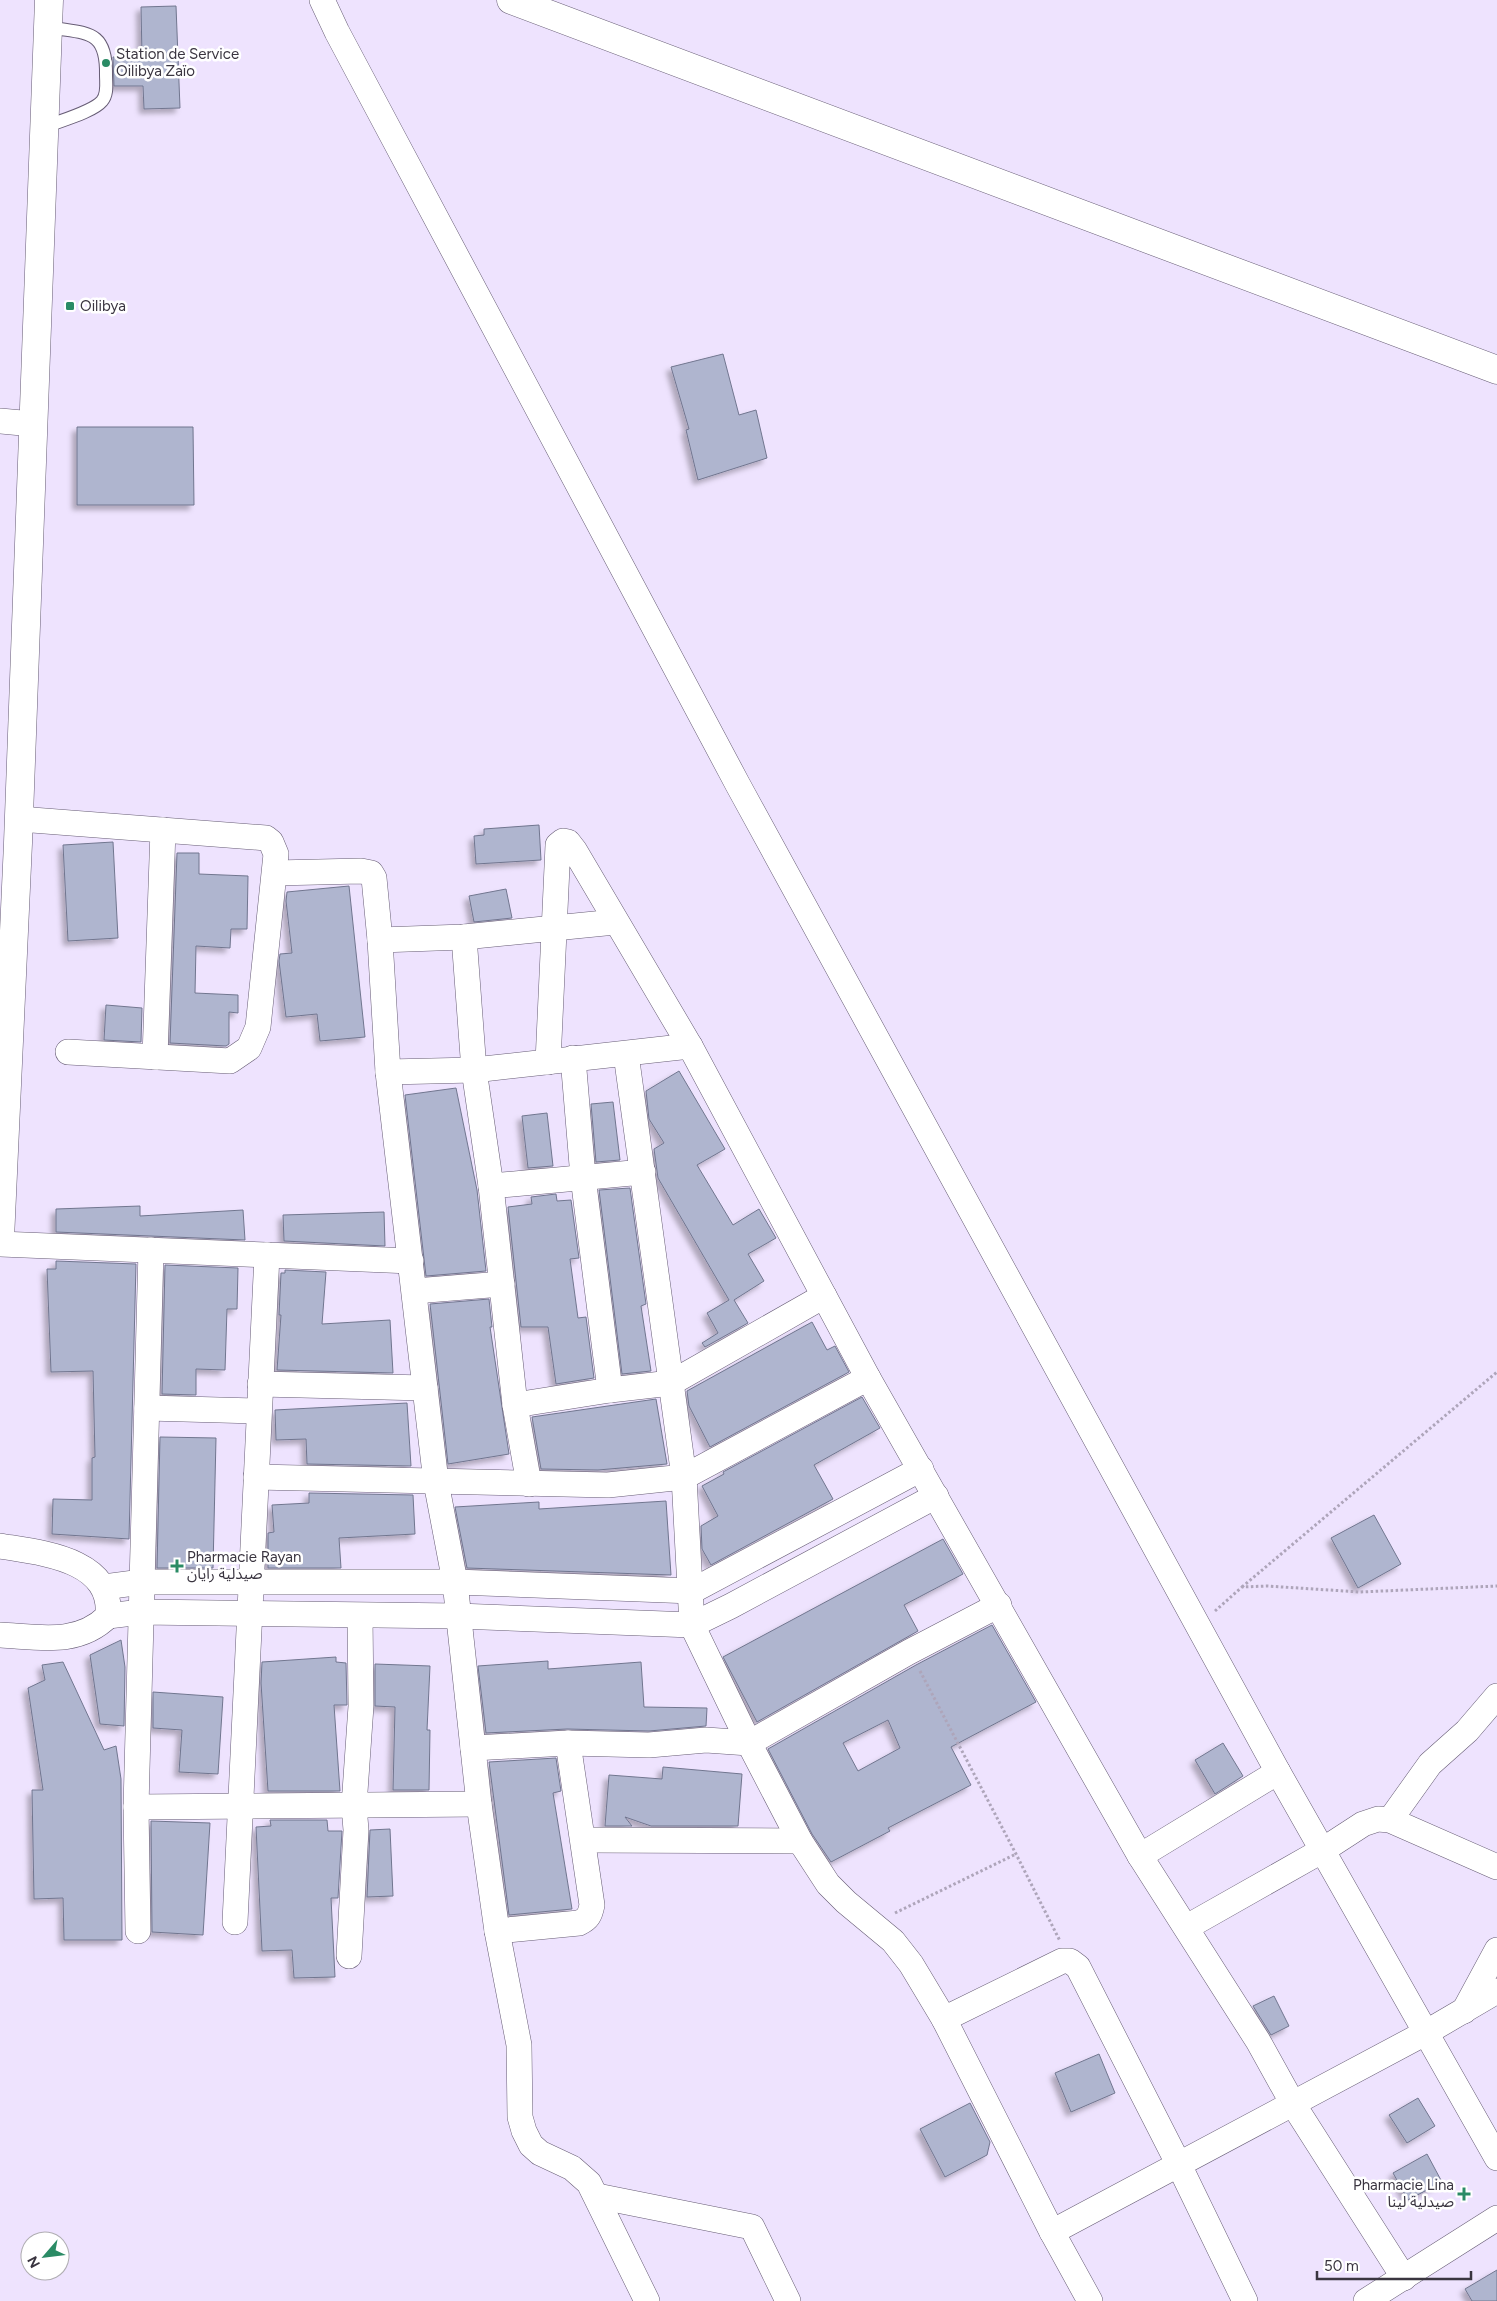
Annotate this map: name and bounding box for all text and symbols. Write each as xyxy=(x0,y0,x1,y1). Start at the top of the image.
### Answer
place label: Station de Service Oilibya Zaïo xyxy=(116,45,239,80)
marker: Station de Service Oilibya Zaïo xyxy=(100,57,112,69)
place label: Oilibya xyxy=(80,297,126,315)
marker: Oilibya xyxy=(64,300,76,312)
place label: Pharmacie Rayan صيدلية رايان xyxy=(187,1548,301,1583)
marker: Pharmacie Rayan صيدلية رايان xyxy=(171,1560,183,1572)
place label: Pharmacie Lina صيدلية لينا xyxy=(1353,2176,1454,2211)
marker: Pharmacie Lina صيدلية لينا xyxy=(1458,2188,1470,2200)
north arrow xyxy=(20,2231,70,2281)
scale bar xyxy=(1317,2248,1471,2280)
text: N xyxy=(24,2253,44,2271)
text: 50 m xyxy=(1324,2257,1359,2275)

